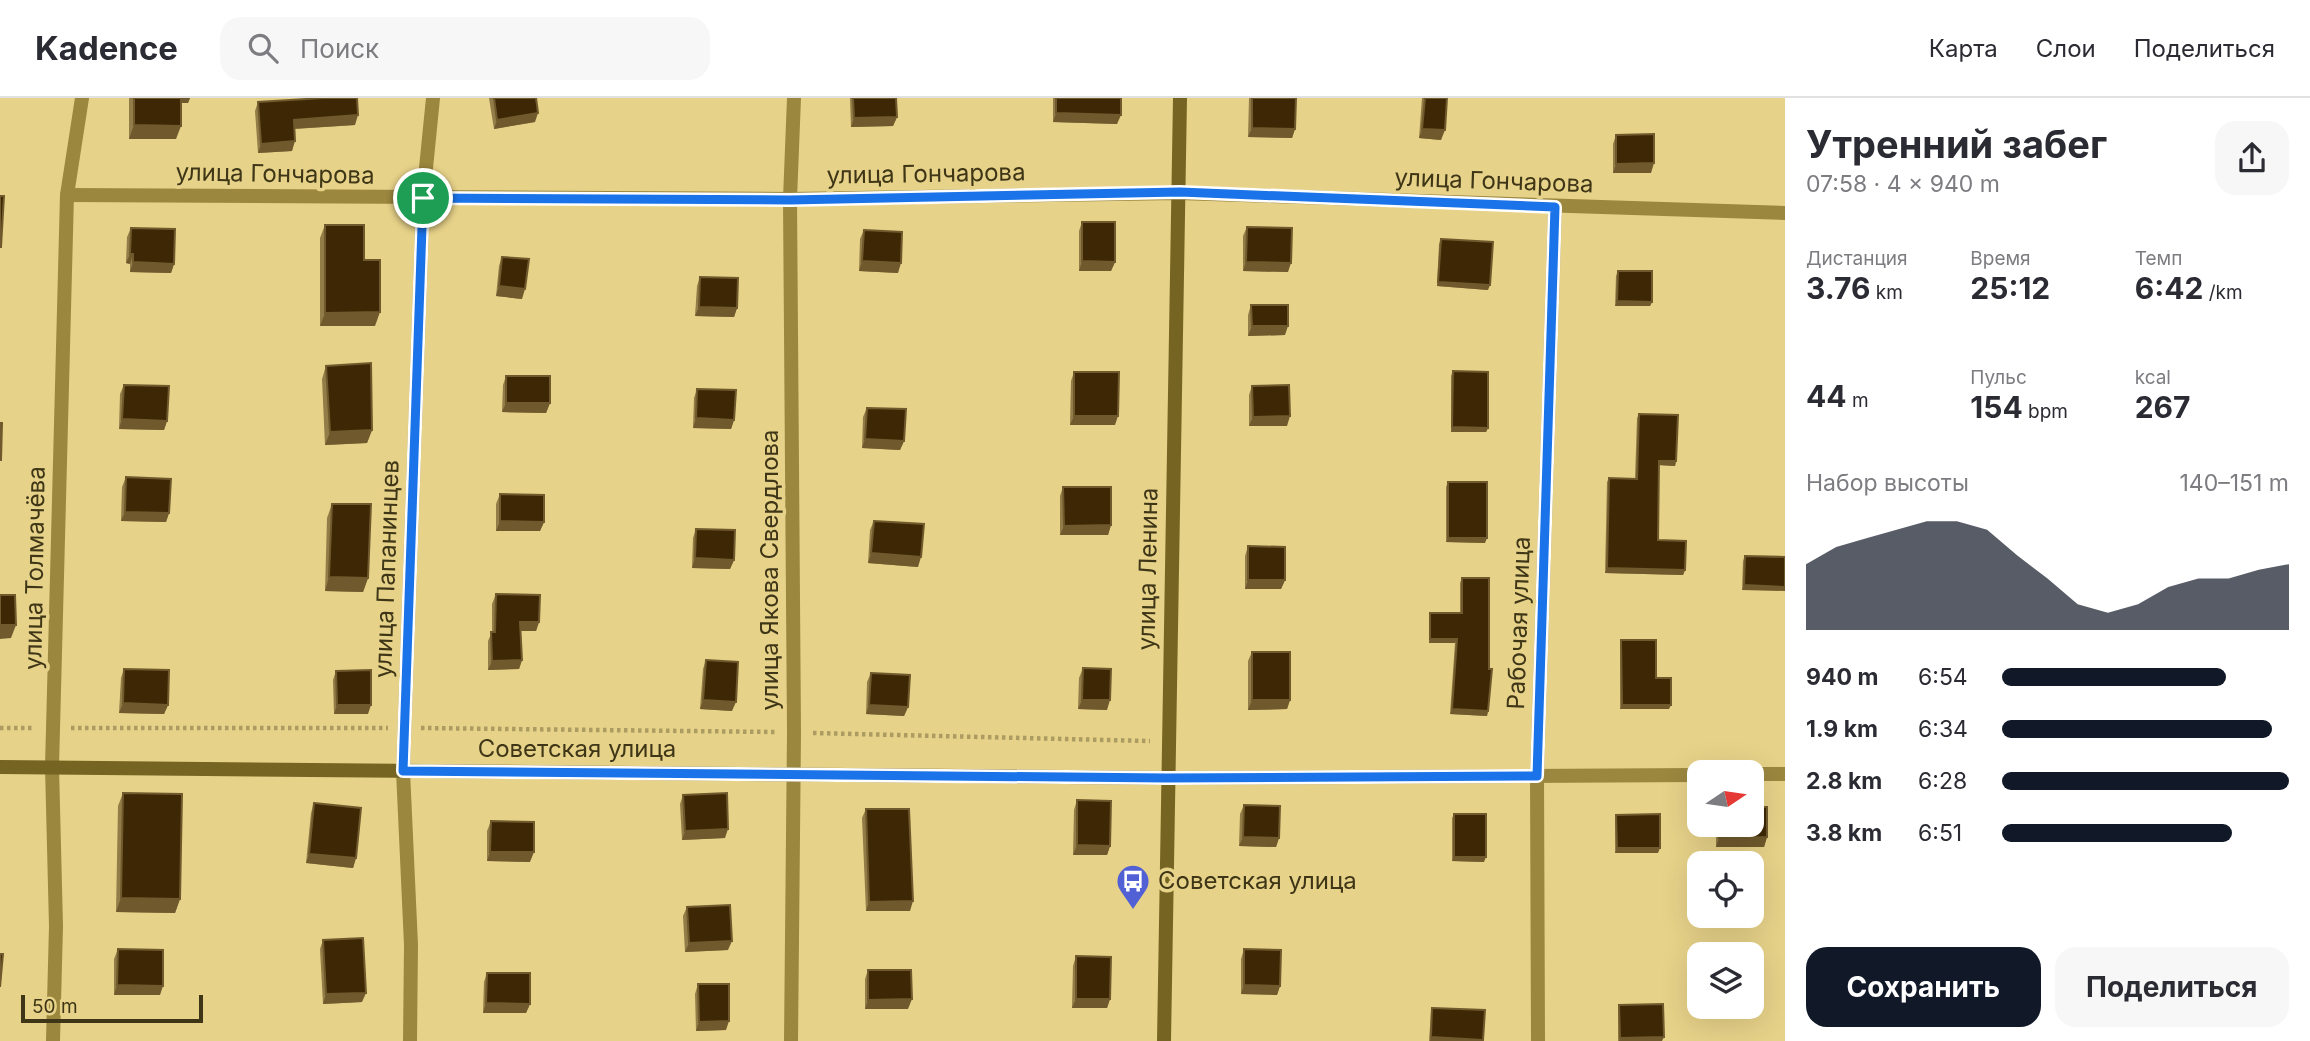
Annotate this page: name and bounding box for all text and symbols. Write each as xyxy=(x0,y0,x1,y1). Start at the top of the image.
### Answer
search box xyxy=(220,17,710,80)
text: Kadence xyxy=(35,28,178,68)
icon: search xyxy=(244,29,282,67)
text: Поиск xyxy=(300,33,379,64)
text: Карта xyxy=(1929,34,1998,63)
text: Слои xyxy=(2036,34,2096,63)
text: Поделиться xyxy=(2134,34,2275,63)
text: Утренний забег xyxy=(1806,121,2107,167)
button: share xyxy=(2215,121,2289,195)
street label: улица Гончарова xyxy=(175,157,375,190)
street label: улица Гончарова xyxy=(826,157,1026,190)
street label: улица Гончарова xyxy=(1394,163,1594,198)
pin xyxy=(393,168,453,228)
text: 07:58 · 4 × 940 m xyxy=(1806,170,2000,198)
icon: arrive xyxy=(404,179,442,217)
text: Дистанция xyxy=(1806,247,1908,270)
text: Время xyxy=(1970,247,2031,270)
text: Темп xyxy=(2135,247,2182,270)
text: 3.76 xyxy=(1806,270,1870,306)
text: 25:12 xyxy=(1970,270,2050,306)
text: 6:42 xyxy=(2135,270,2203,306)
text: km xyxy=(1870,281,1903,304)
text: /km xyxy=(2203,281,2243,304)
text: Пульс xyxy=(1970,366,2027,389)
text: kcal xyxy=(2135,366,2171,389)
text: 44 xyxy=(1806,378,1847,414)
text: m xyxy=(1847,389,1869,412)
text: 154 xyxy=(1970,389,2023,425)
text: 267 xyxy=(2135,389,2190,425)
text: bpm xyxy=(2023,400,2068,423)
street label: улица Якова Свердлова xyxy=(755,429,784,711)
street label: улица Папанинцев xyxy=(368,459,405,679)
street label: улица Толмачёва xyxy=(18,466,51,670)
text: Набор высоты xyxy=(1806,469,1969,497)
text: 140–151 m xyxy=(2179,469,2289,497)
street label: улица Ленина xyxy=(1132,487,1163,651)
street label: Рабочая улица xyxy=(1501,536,1536,710)
text: 940 m xyxy=(1806,663,1878,691)
text: 6:54 xyxy=(1918,663,1968,691)
text: 1.9 km xyxy=(1806,715,1878,743)
text: 6:34 xyxy=(1918,715,1968,743)
street label: Советская улица xyxy=(478,734,676,763)
north arrow xyxy=(1687,760,1764,836)
map controls xyxy=(1687,760,1764,1019)
text: 2.8 km xyxy=(1806,767,1882,795)
text: 6:28 xyxy=(1918,767,1967,795)
text: 3.8 km xyxy=(1806,819,1882,847)
text: 6:51 xyxy=(1918,819,1962,847)
button: locate xyxy=(1687,851,1764,928)
bus stop icon: Советская улица xyxy=(1114,862,1152,911)
place label: Советская улица xyxy=(1158,866,1357,895)
button: layers xyxy=(1687,942,1764,1019)
button: Сохранить xyxy=(1806,947,2041,1027)
button: Поделиться xyxy=(2055,947,2289,1027)
scale bar xyxy=(21,992,203,1024)
text: 50 m xyxy=(32,995,78,1018)

